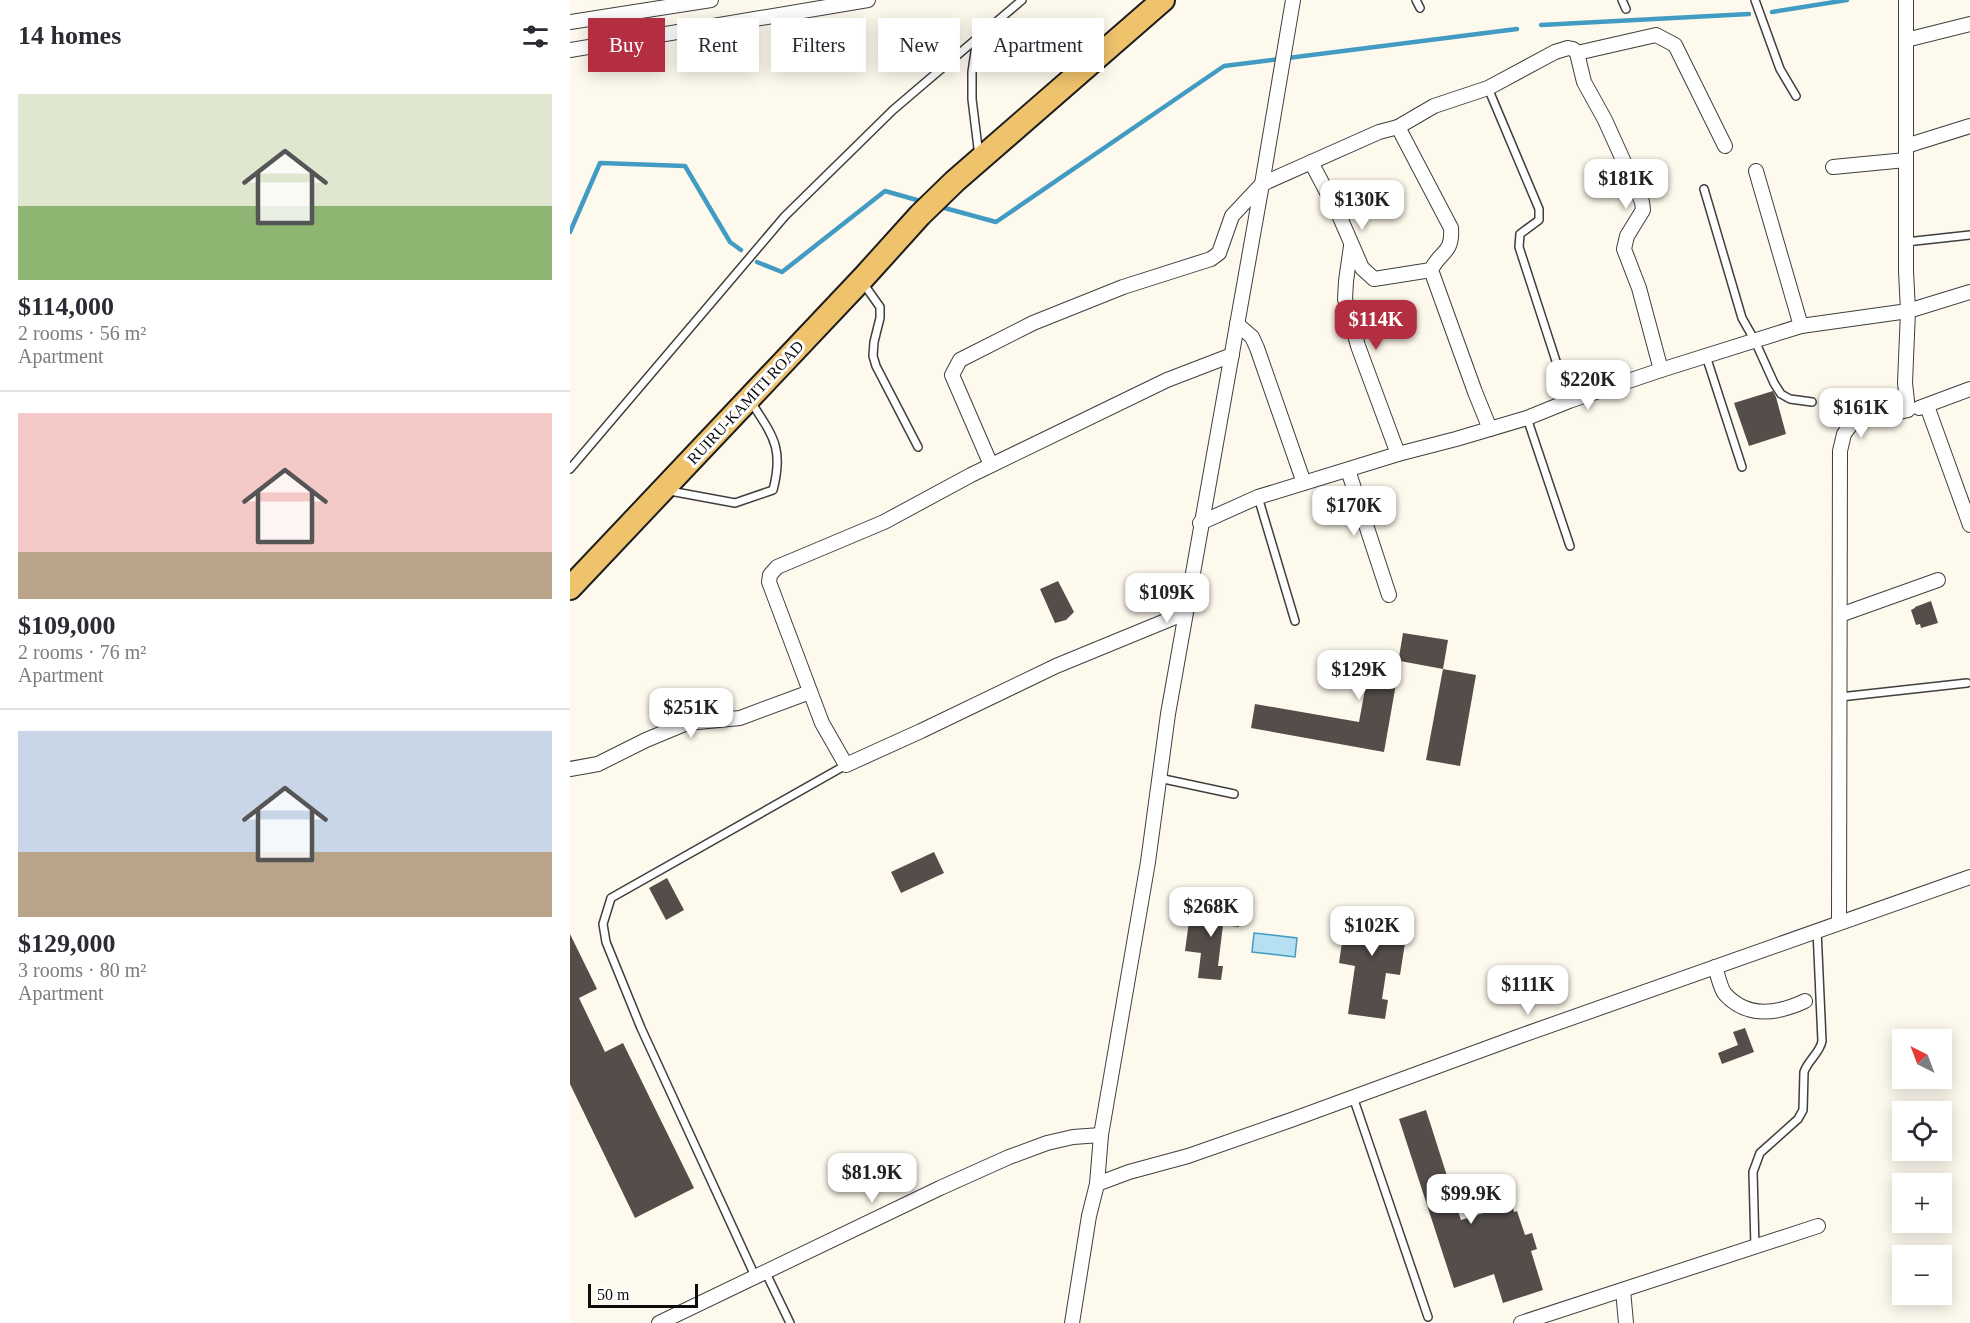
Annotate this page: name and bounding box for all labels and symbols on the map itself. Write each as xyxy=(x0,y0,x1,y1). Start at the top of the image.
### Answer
pin: $181K xyxy=(1584,159,1668,210)
pin: $130K xyxy=(1320,180,1404,231)
pin: $114K xyxy=(1334,300,1418,351)
street label: RUIRU-KAMITI ROAD xyxy=(684,337,807,467)
pin: $220K xyxy=(1546,360,1630,411)
pin: $161K xyxy=(1819,388,1903,439)
pin: $170K xyxy=(1312,486,1396,537)
pin: $109K xyxy=(1125,573,1209,624)
pin: $129K xyxy=(1317,650,1401,701)
pin: $251K xyxy=(649,688,733,739)
pin: $268K xyxy=(1169,887,1253,938)
pin: $102K xyxy=(1330,906,1414,957)
pin: $111K xyxy=(1486,965,1570,1016)
north arrow xyxy=(1892,1029,1952,1089)
pin: $81.9K xyxy=(823,1153,921,1204)
pin: $99.9K xyxy=(1422,1174,1520,1225)
scale bar xyxy=(588,1281,698,1308)

